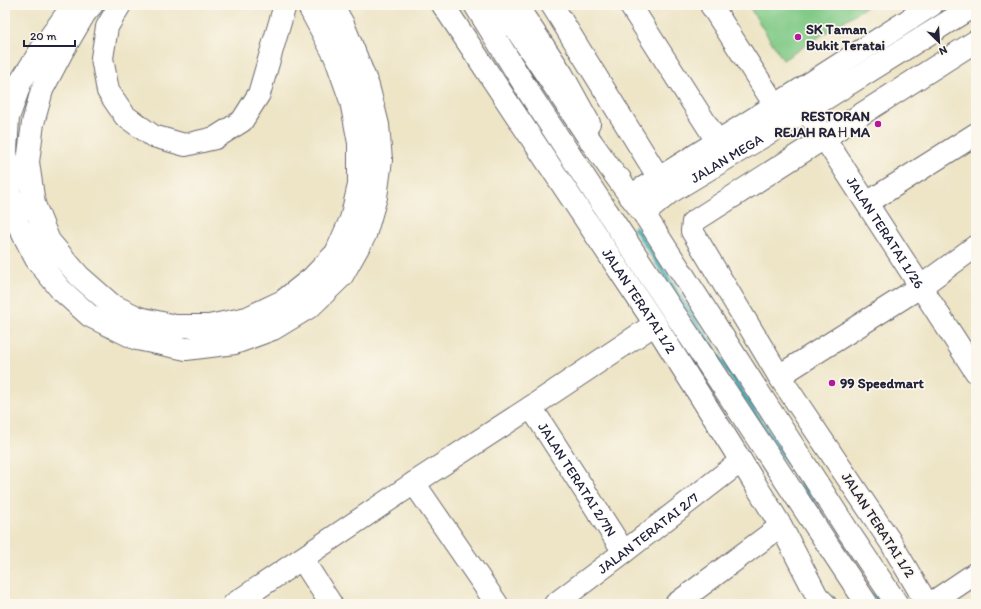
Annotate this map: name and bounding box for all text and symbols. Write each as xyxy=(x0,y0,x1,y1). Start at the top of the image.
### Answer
place label: SK Taman Bukit Teratai xyxy=(806,21,885,54)
scale bar xyxy=(24,22,75,48)
north arrow xyxy=(919,22,959,62)
text: 20 m xyxy=(30,29,57,43)
marker: SK Taman Bukit Teratai xyxy=(793,32,803,42)
text: N xyxy=(937,43,949,58)
place label: RESTORAN REJAH RAＨMA xyxy=(774,108,871,141)
marker: RESTORAN REJAH RAＨMA xyxy=(873,119,883,129)
street label: JALAN MEGA xyxy=(687,130,766,187)
street label: JALAN TERATAI 1/26 xyxy=(843,173,928,292)
street label: JALAN TERATAI 1/2 xyxy=(599,245,680,357)
place label: 99 Speedmart xyxy=(840,375,924,392)
marker: 99 Speedmart xyxy=(827,378,837,388)
street label: JALAN TERATAI 2/7N xyxy=(535,419,620,540)
street label: JALAN TERATAI 1/2 xyxy=(838,469,919,581)
street label: JALAN TERATAI 2/7 xyxy=(594,489,702,577)

